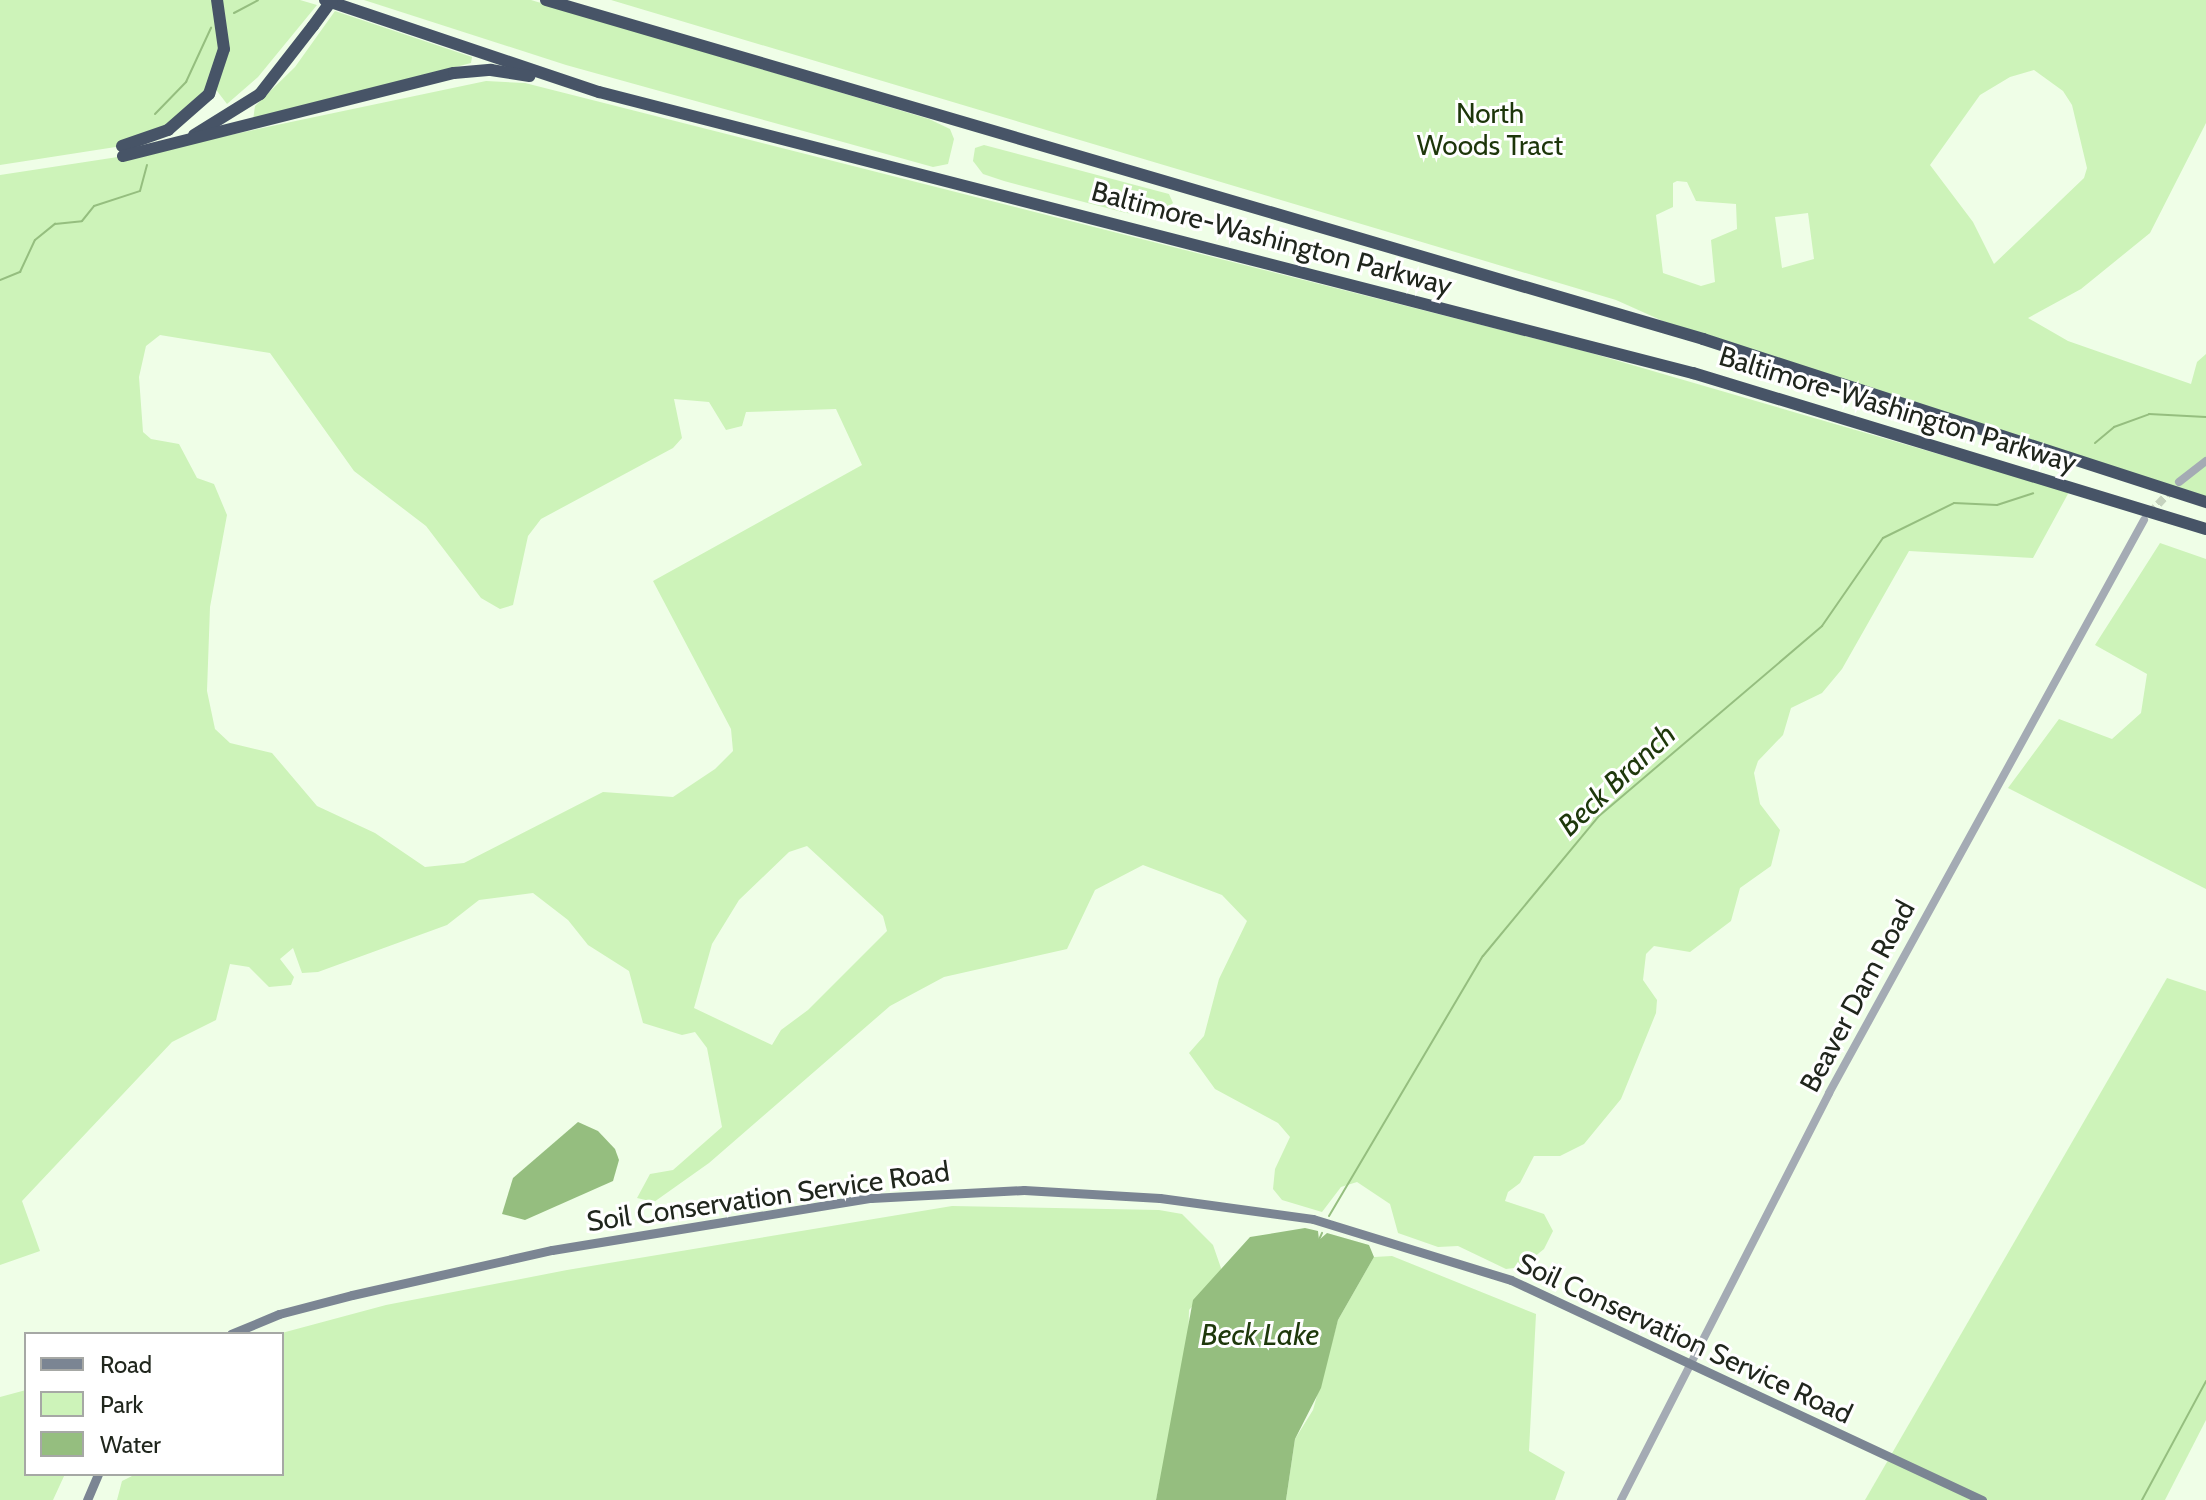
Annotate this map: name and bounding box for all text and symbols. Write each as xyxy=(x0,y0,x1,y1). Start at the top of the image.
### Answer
park label: North Woods Tract xyxy=(1417,96,1563,162)
street label: Baltimore-Washington Parkway xyxy=(1088,174,1456,302)
street label: Baltimore-Washington Parkway xyxy=(1715,339,2081,479)
water label: Beck Branch xyxy=(1551,717,1683,843)
street label: Beaver Dam Road xyxy=(1792,894,1922,1098)
street label: Soil Conservation Service Road xyxy=(584,1154,952,1238)
street label: Soil Conservation Service Road xyxy=(1512,1245,1858,1431)
water label: Beck Lake xyxy=(1201,1317,1319,1353)
legend xyxy=(24,1332,284,1476)
text: Road xyxy=(100,1350,152,1379)
text: Park xyxy=(100,1390,143,1419)
text: Water xyxy=(100,1430,161,1459)

